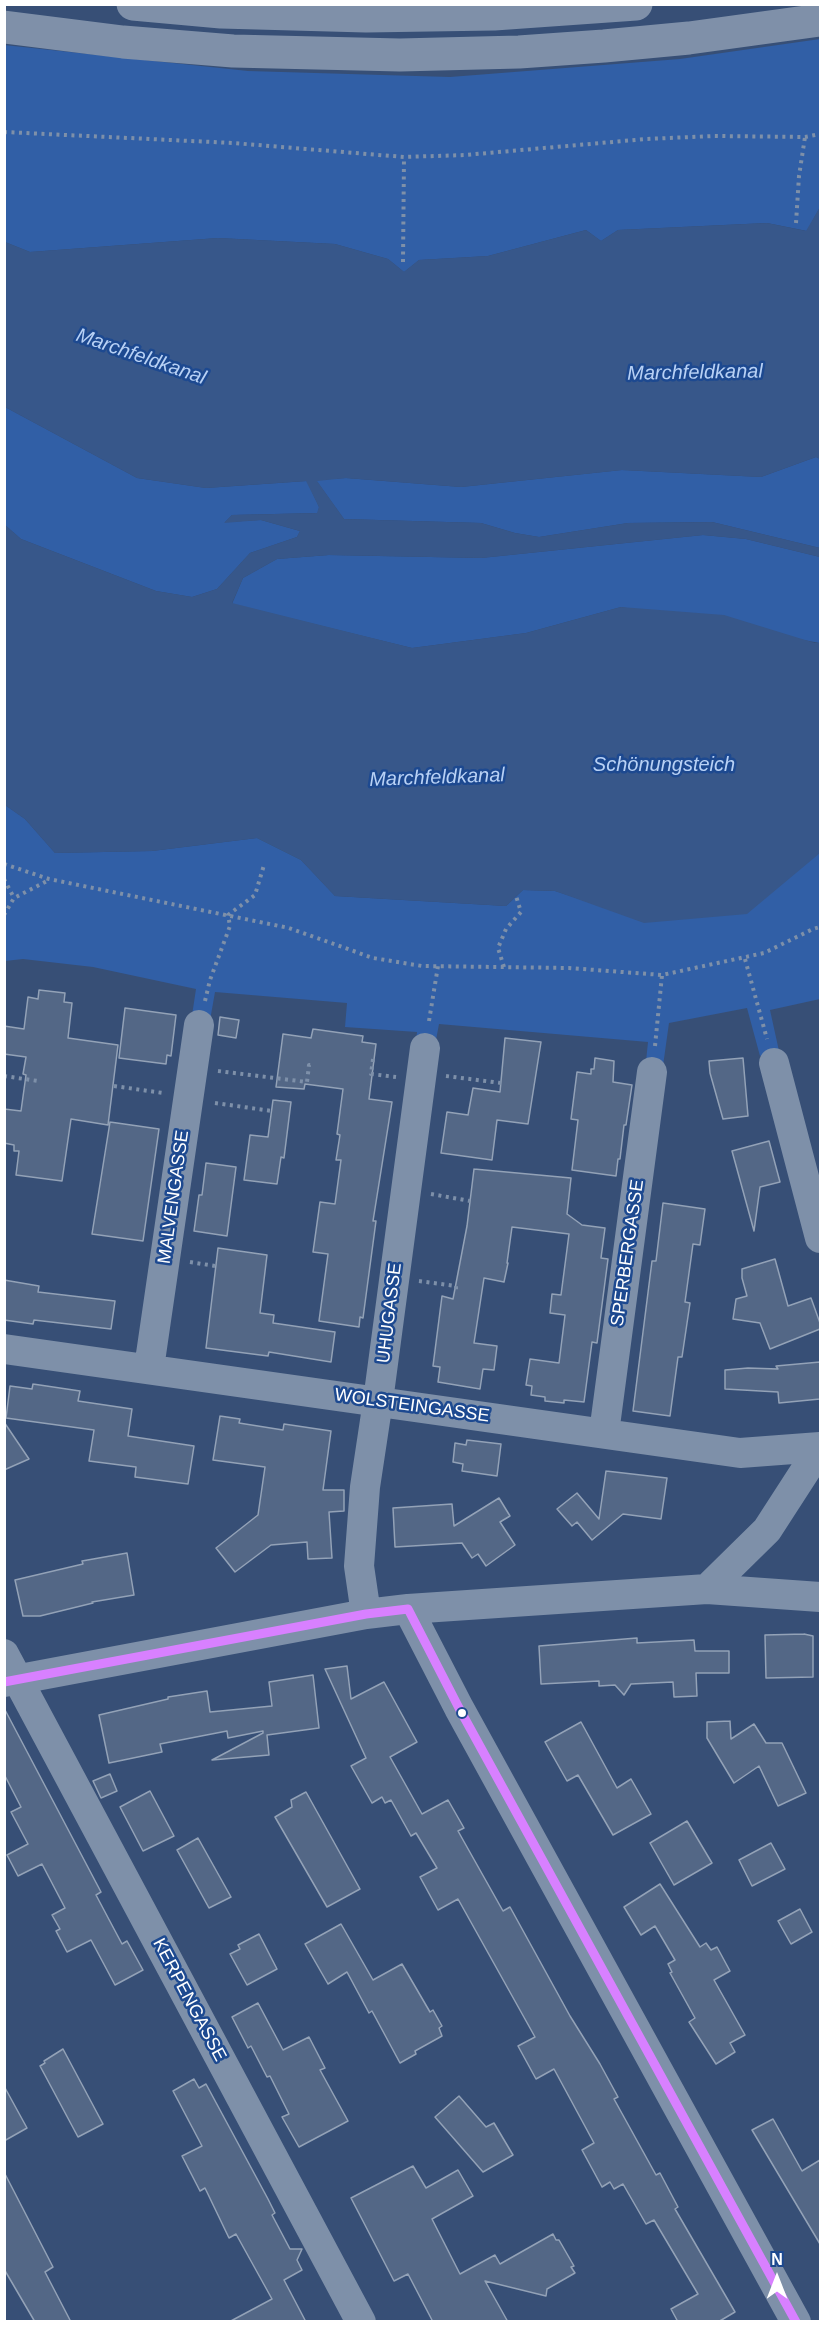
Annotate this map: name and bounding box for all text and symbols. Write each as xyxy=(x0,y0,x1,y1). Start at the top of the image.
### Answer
water label: Marchfeldkanal xyxy=(73,324,209,390)
water label: Marchfeldkanal xyxy=(627,360,763,386)
water label: Schönungsteich xyxy=(593,753,735,777)
water label: Marchfeldkanal xyxy=(369,764,505,792)
street label: MALVENGASSE xyxy=(154,1129,194,1265)
street label: SPERBERGASSE xyxy=(607,1178,649,1328)
street label: UHUGASSE xyxy=(373,1262,407,1364)
street label: WOLSTEINGASSE xyxy=(333,1384,491,1428)
unlabelled marker xyxy=(456,1707,468,1719)
street label: KERPENGASSE xyxy=(148,1935,230,2065)
north arrow xyxy=(747,2248,807,2308)
text: N xyxy=(771,2251,783,2268)

